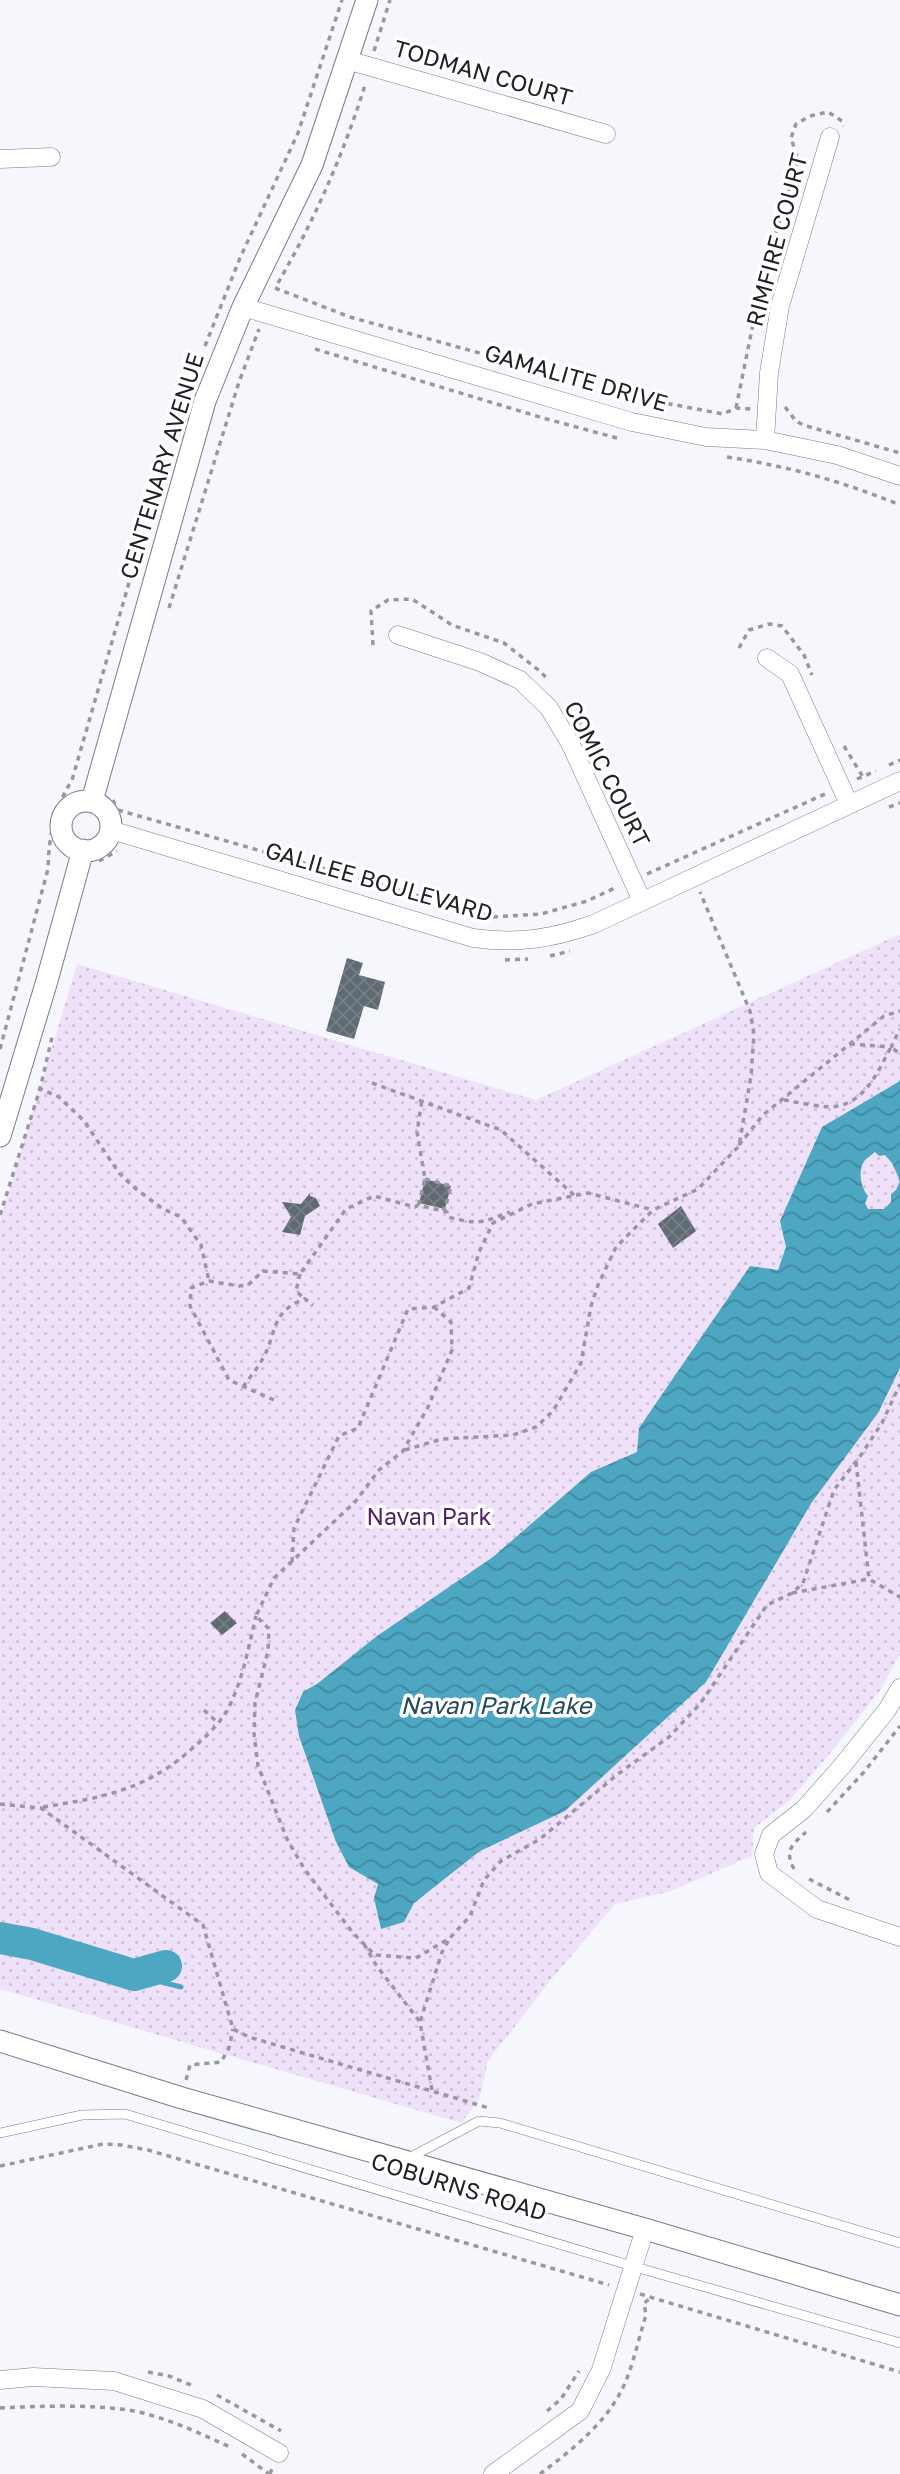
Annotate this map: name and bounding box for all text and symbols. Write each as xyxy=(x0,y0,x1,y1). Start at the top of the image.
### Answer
street label: TODMAN COURT xyxy=(391,33,576,111)
street label: RIMFIRE COURT xyxy=(739,150,813,329)
street label: GAMALITE DRIVE xyxy=(482,338,671,417)
street label: CENTENARY AVENUE xyxy=(113,349,209,582)
street label: COMIC COURT xyxy=(559,696,657,851)
street label: GALILEE BOULEVARD xyxy=(262,835,496,927)
park label: Navan Park xyxy=(367,1502,491,1530)
water label: Navan Park Lake xyxy=(401,1690,593,1719)
street label: COBURNS ROAD xyxy=(368,2146,550,2226)

